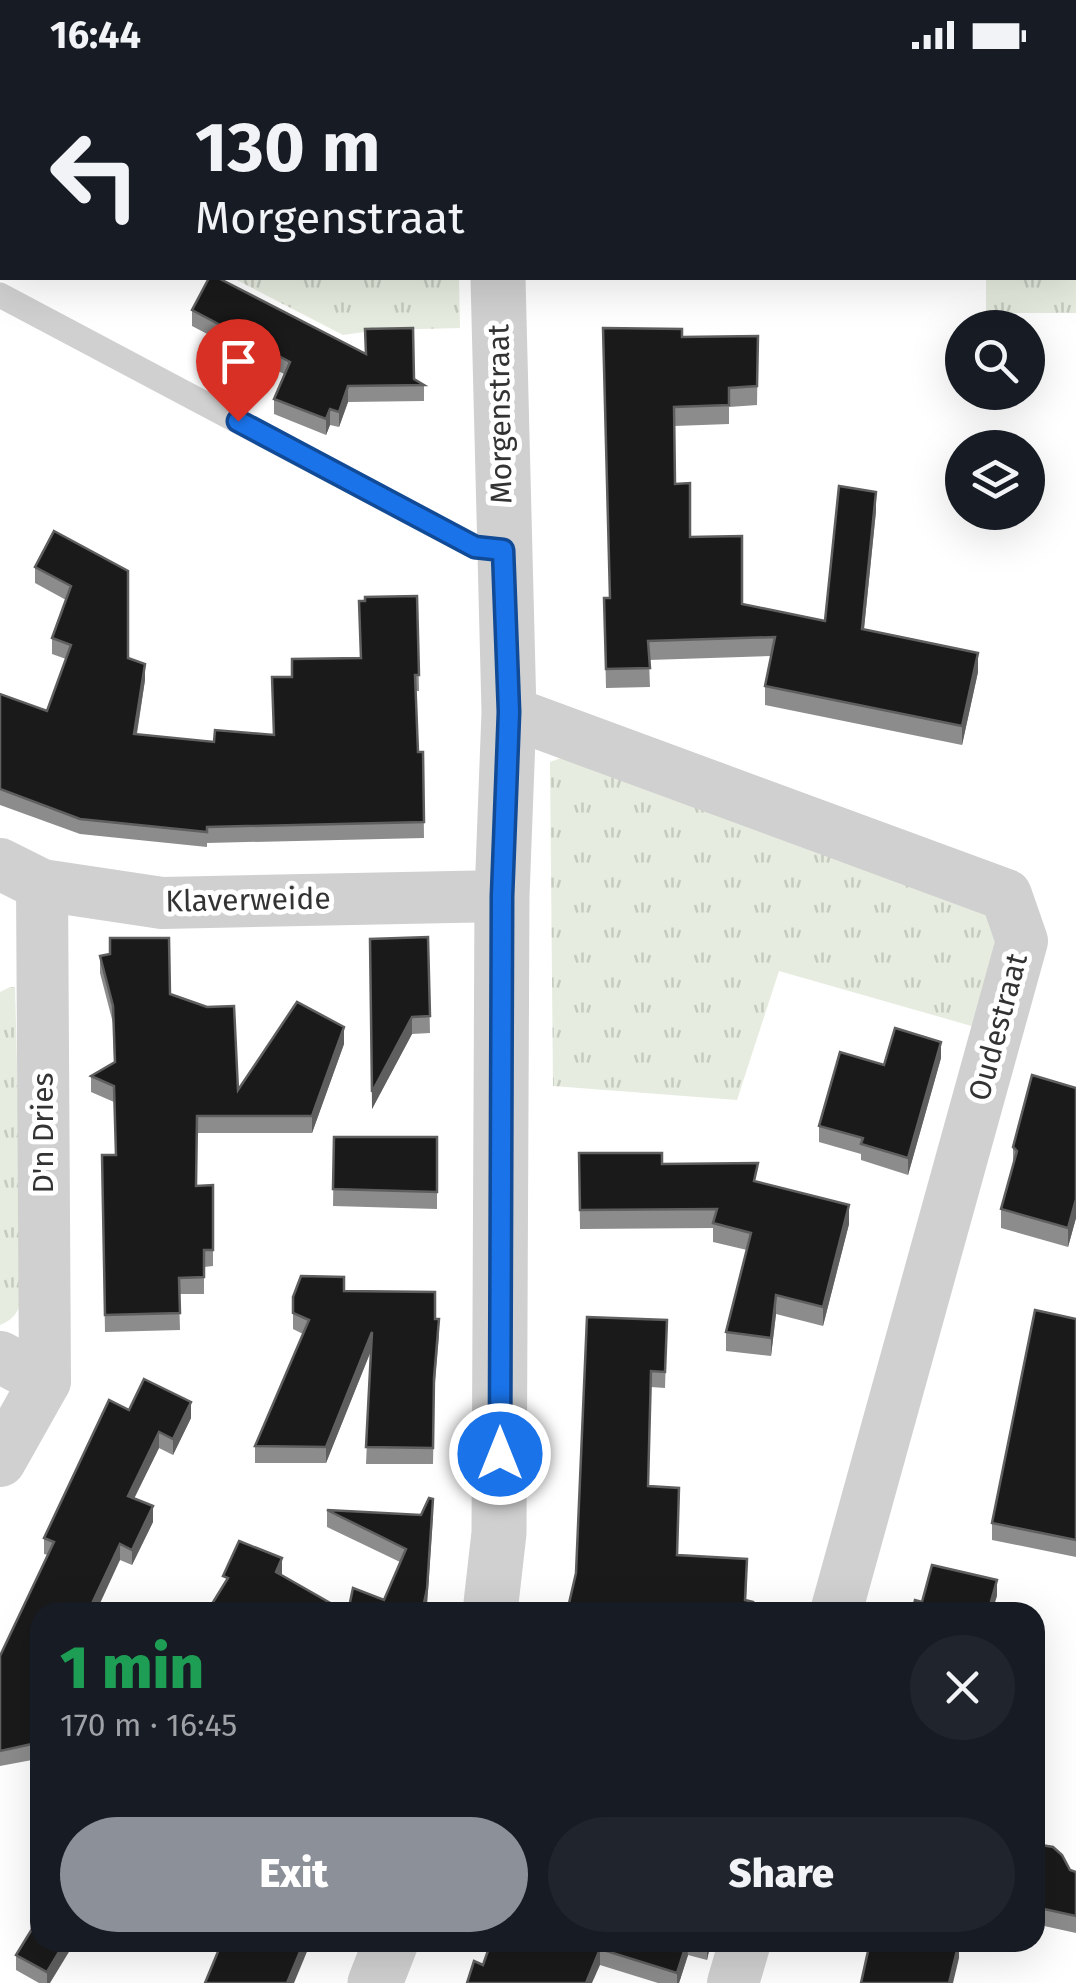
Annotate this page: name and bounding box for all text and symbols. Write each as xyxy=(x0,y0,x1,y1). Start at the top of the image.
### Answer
text: 16:44 xyxy=(50,12,141,58)
text: 130 m xyxy=(195,106,381,190)
icon: left xyxy=(30,110,160,240)
text: Morgenstraat xyxy=(195,191,465,245)
map controls xyxy=(945,310,1045,530)
button: search xyxy=(945,310,1045,410)
pin xyxy=(196,319,281,422)
street label: Morgenstraat xyxy=(480,324,520,504)
icon: arrive xyxy=(211,334,266,389)
button: layers xyxy=(945,430,1045,530)
street label: Klaverweide xyxy=(165,881,331,919)
street label: Oudestraat xyxy=(961,949,1035,1105)
street label: D'n Dries xyxy=(25,1072,61,1194)
position arrow xyxy=(448,1402,552,1506)
text: 1 min xyxy=(60,1632,204,1704)
button: close xyxy=(910,1635,1015,1740)
text: 170 m · 16:45 xyxy=(60,1706,237,1744)
button: Exit xyxy=(60,1817,528,1932)
button: Share xyxy=(548,1817,1015,1932)

